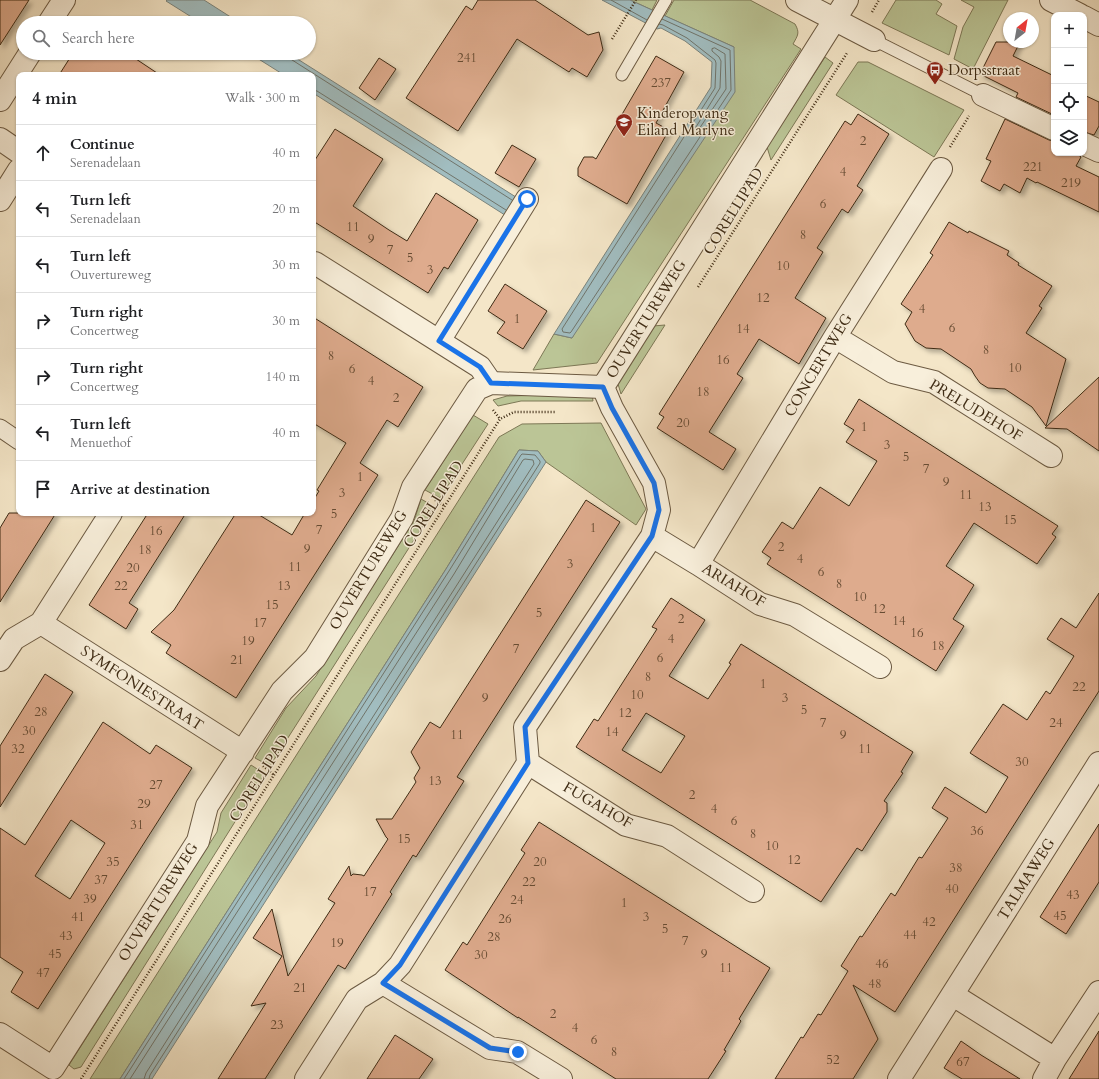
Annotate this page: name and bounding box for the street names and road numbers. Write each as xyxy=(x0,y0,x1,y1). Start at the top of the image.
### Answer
street label: CORELLIPAD xyxy=(698,164,768,258)
street label: OUVERTUREWEG xyxy=(601,256,691,382)
street label: CONCERTWEG xyxy=(779,310,857,420)
street label: PRELUDEHOF xyxy=(926,374,1026,446)
street label: CORELLIPAD xyxy=(398,457,468,551)
street label: OUVERTUREWEG xyxy=(324,506,412,634)
street label: ARIAHOF xyxy=(698,558,770,612)
street label: SYMFONIESTRAAT xyxy=(77,641,207,735)
street label: CORELLIPAD xyxy=(224,731,294,825)
street label: FUGAHOF xyxy=(559,777,637,833)
street label: TALMAWEG xyxy=(993,834,1059,924)
street label: OUVERTUREWEG xyxy=(113,839,203,965)

